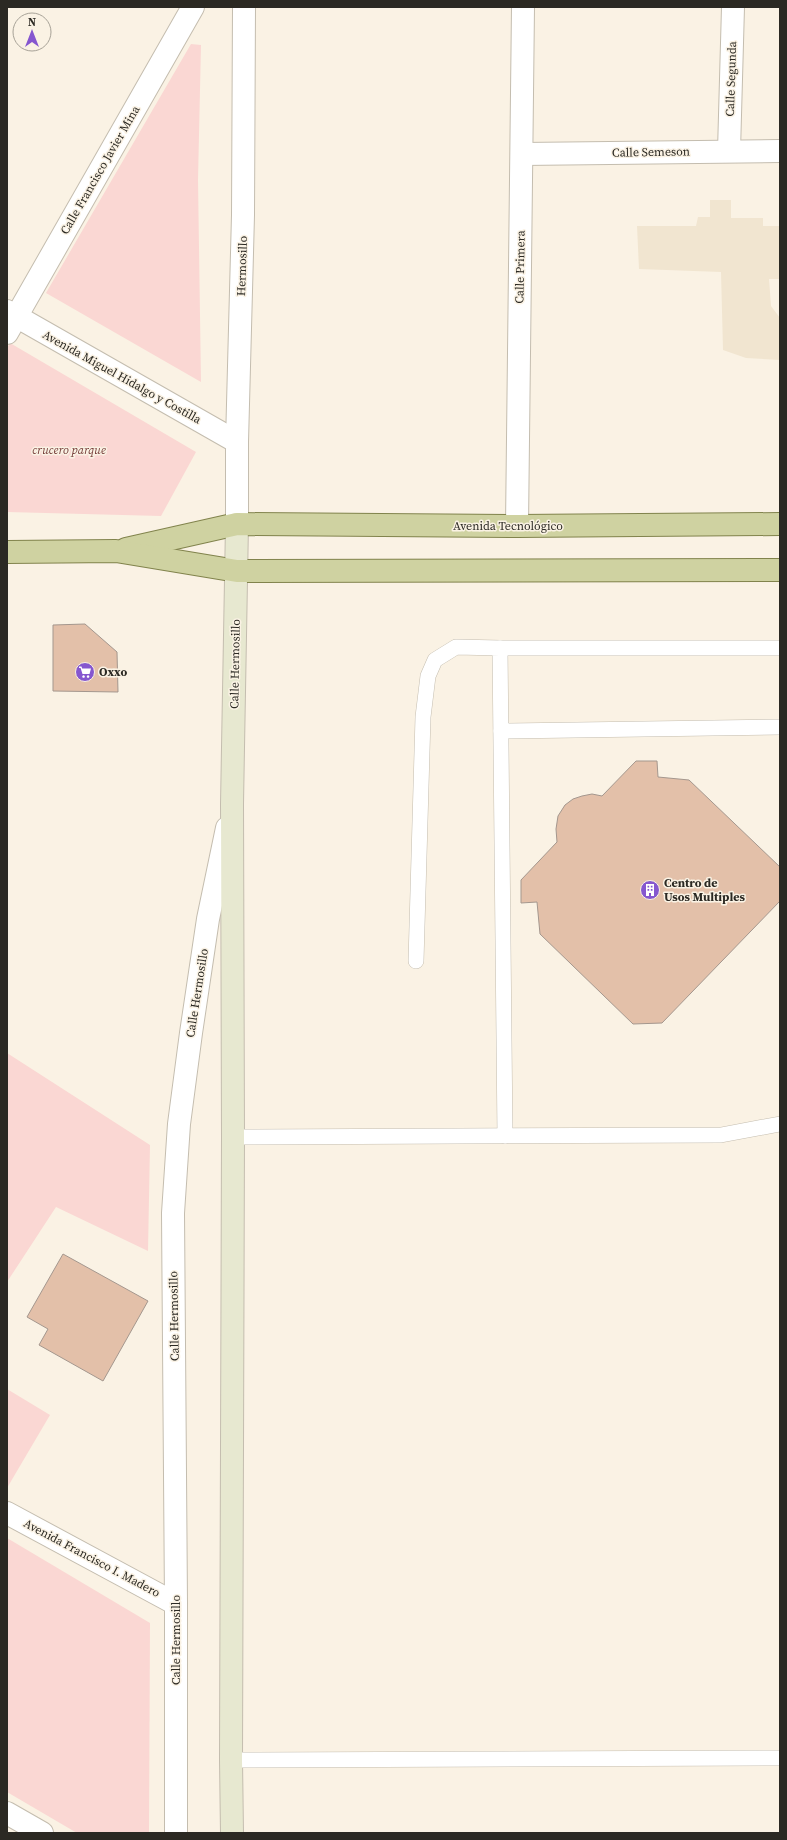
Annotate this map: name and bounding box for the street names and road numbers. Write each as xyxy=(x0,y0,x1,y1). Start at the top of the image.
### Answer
street label: Calle Segunda xyxy=(722,40,740,117)
street label: Calle Francisco Javier Mina xyxy=(57,102,144,237)
street label: Calle Semeson xyxy=(612,143,690,161)
street label: Calle Primera xyxy=(511,229,529,304)
street label: Hermosillo xyxy=(233,235,251,296)
street label: Avenida Miguel Hidalgo y Costilla xyxy=(40,327,205,428)
street label: Avenida Tecnológico xyxy=(453,518,563,534)
street label: Calle Hermosillo xyxy=(226,618,244,709)
street label: Calle Hermosillo xyxy=(182,947,212,1039)
street label: Calle Hermosillo xyxy=(165,1270,183,1361)
street label: Avenida Francisco I. Madero xyxy=(21,1515,163,1601)
street label: Calle Hermosillo xyxy=(168,1595,184,1685)

